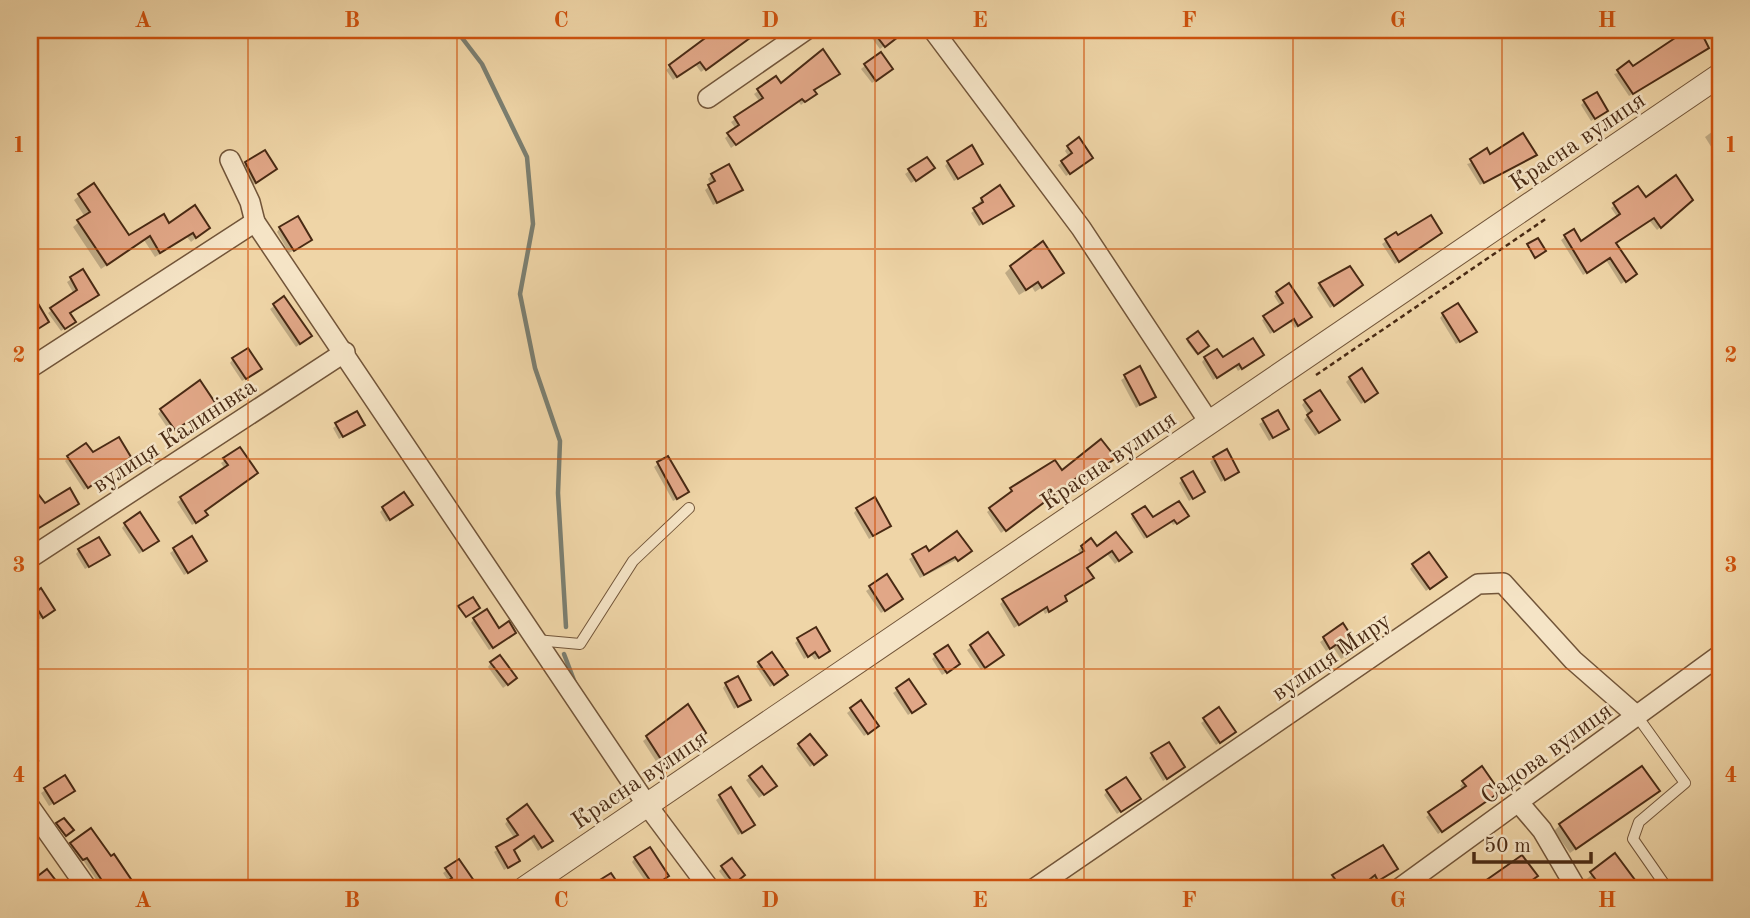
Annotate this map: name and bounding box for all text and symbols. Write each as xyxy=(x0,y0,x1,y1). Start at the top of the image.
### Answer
text: A xyxy=(134,9,152,32)
text: B xyxy=(344,9,360,32)
text: C xyxy=(553,9,569,32)
text: D xyxy=(761,9,779,32)
text: E xyxy=(972,9,988,32)
text: F xyxy=(1181,9,1197,32)
text: G xyxy=(1390,9,1406,32)
text: H xyxy=(1598,9,1616,32)
street label: Красна вулиця xyxy=(1506,89,1650,197)
text: 1 xyxy=(12,134,26,157)
text: 1 xyxy=(1724,134,1738,157)
text: 2 xyxy=(12,344,26,367)
text: 2 xyxy=(1724,344,1738,367)
street label: вулиця Калинівка xyxy=(89,375,261,498)
street label: Красна вулиця xyxy=(1037,408,1181,516)
text: 3 xyxy=(12,554,26,577)
text: 3 xyxy=(1724,554,1738,577)
street label: вулиця Миру xyxy=(1268,609,1396,706)
street label: Садова вулиця xyxy=(1477,699,1617,810)
street label: Красна вулиця xyxy=(568,727,712,835)
text: 4 xyxy=(12,764,26,787)
text: 4 xyxy=(1724,764,1738,787)
scale bar xyxy=(1474,820,1591,864)
text: 50 m xyxy=(1484,836,1531,857)
text: A xyxy=(134,889,152,912)
text: B xyxy=(344,889,360,912)
text: C xyxy=(553,889,569,912)
text: D xyxy=(761,889,779,912)
text: E xyxy=(972,889,988,912)
text: F xyxy=(1181,889,1197,912)
text: G xyxy=(1390,889,1406,912)
text: H xyxy=(1598,889,1616,912)

